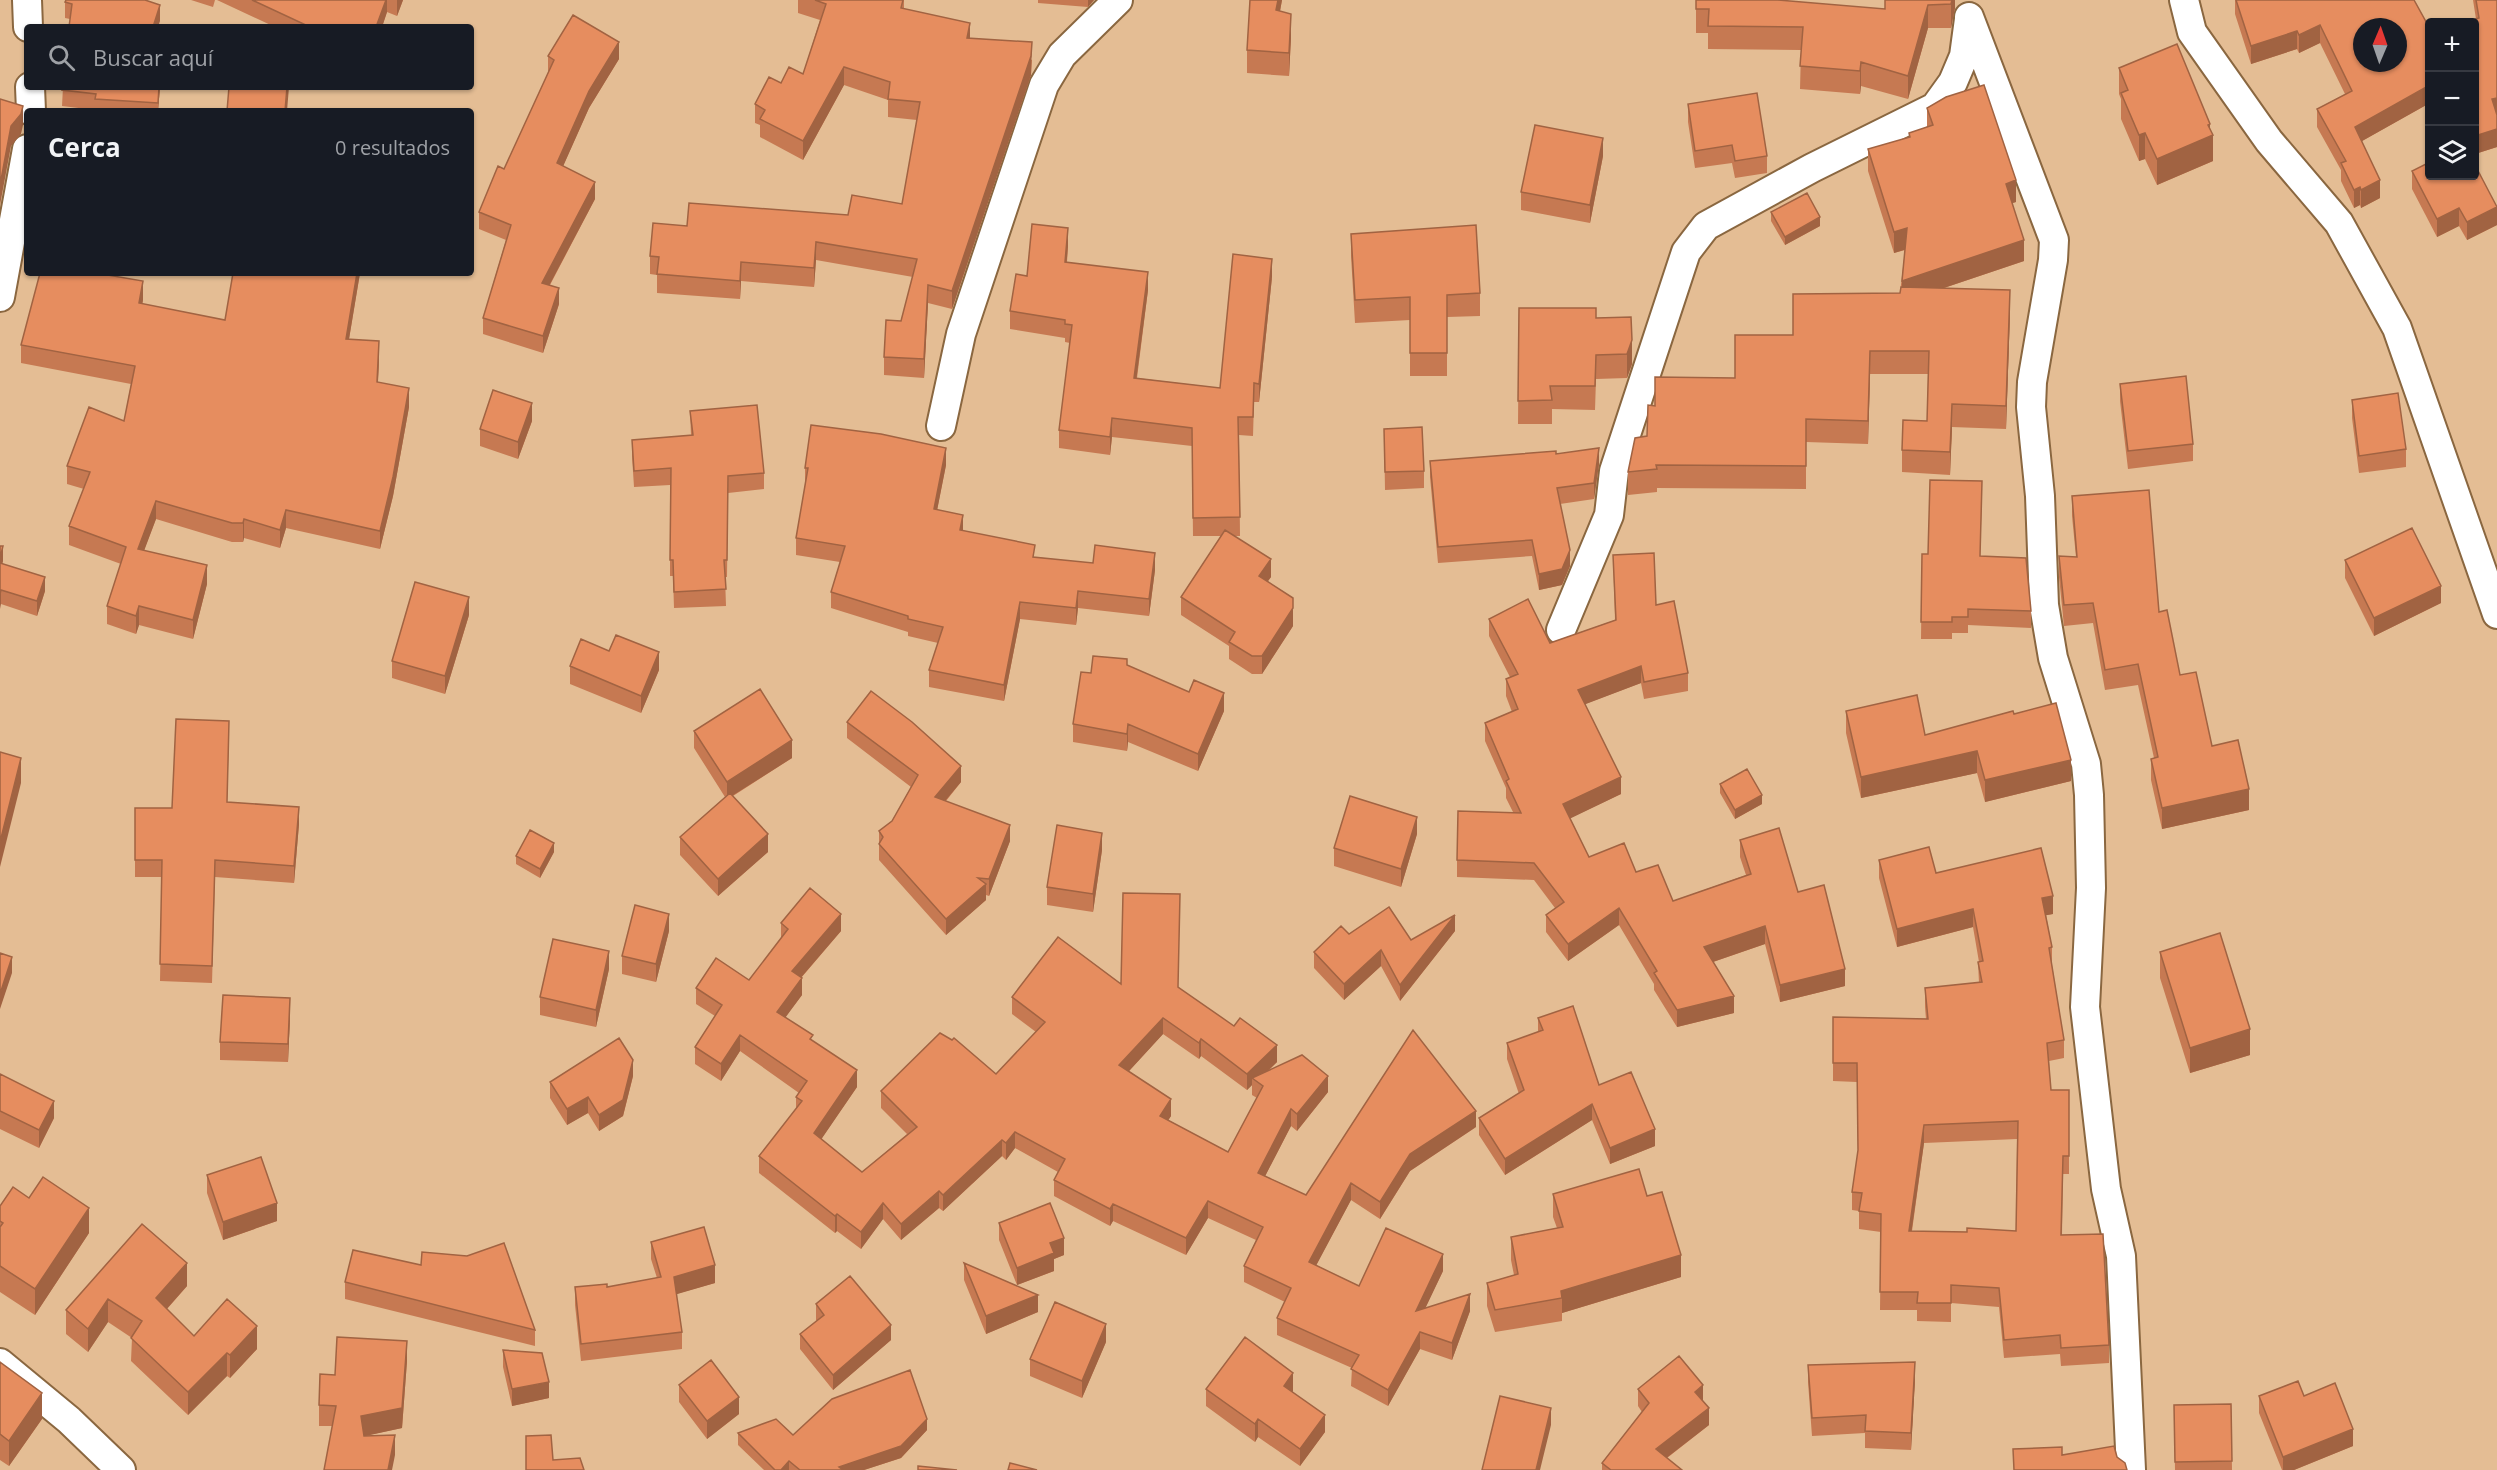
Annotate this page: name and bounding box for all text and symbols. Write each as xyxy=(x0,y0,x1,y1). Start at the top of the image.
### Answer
north arrow xyxy=(2353,18,2407,72)
map controls xyxy=(2425,18,2479,180)
button: + xyxy=(2425,18,2479,72)
search box xyxy=(24,24,474,90)
icon: search xyxy=(45,41,78,74)
text: Buscar aquí xyxy=(93,42,213,72)
button: − xyxy=(2425,72,2479,126)
button: layers xyxy=(2425,126,2479,180)
text: Cerca xyxy=(48,129,121,165)
text: 0 resultados xyxy=(335,134,450,161)

